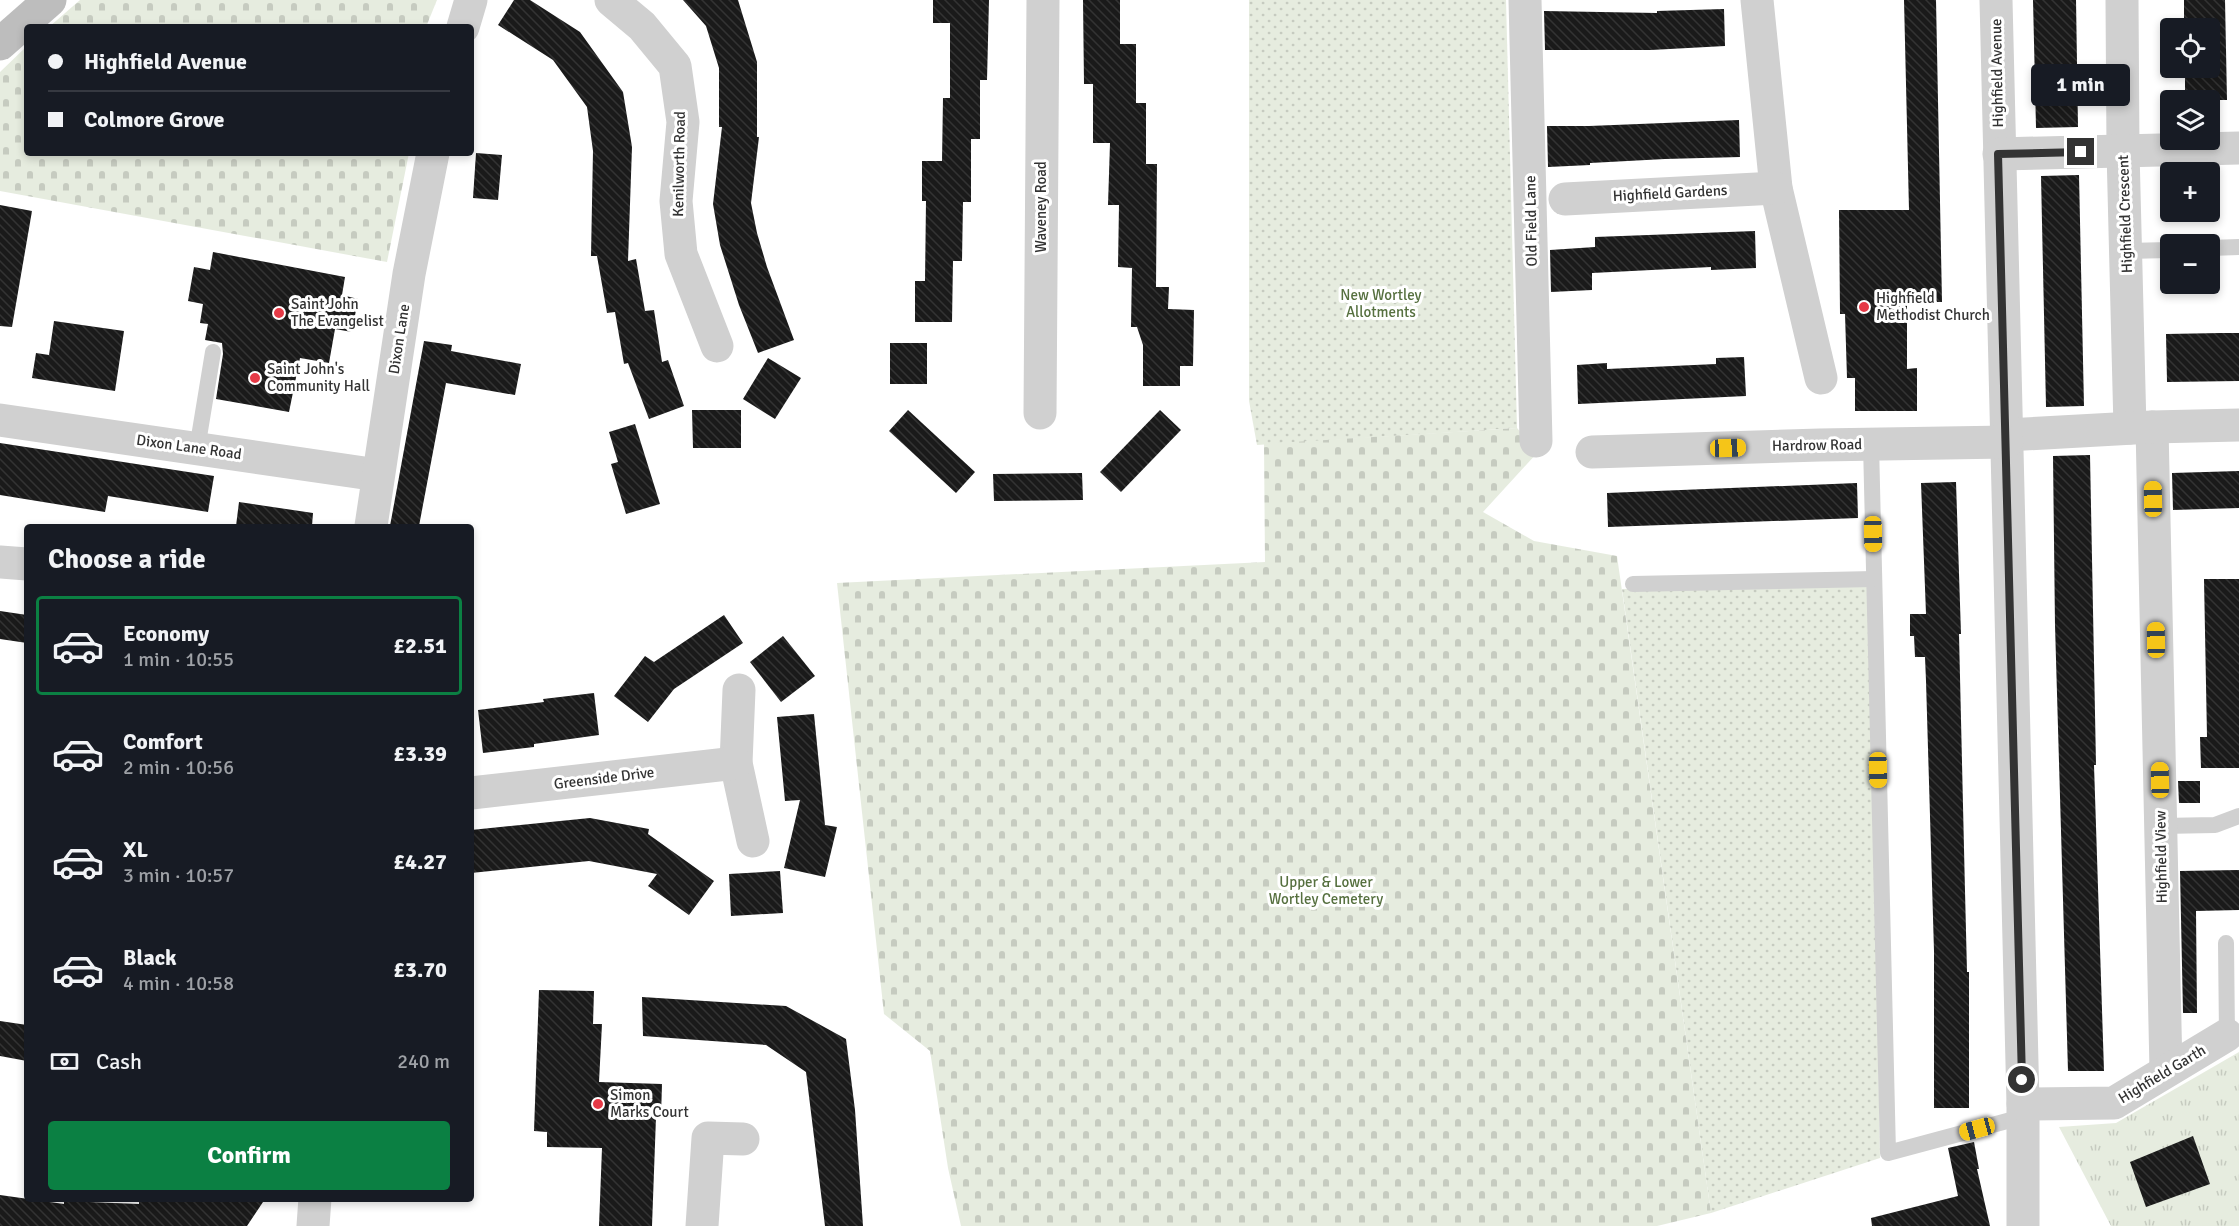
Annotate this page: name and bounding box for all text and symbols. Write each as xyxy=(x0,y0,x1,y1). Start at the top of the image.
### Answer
street label: Highfield Avenue xyxy=(1987,18,2007,128)
map controls xyxy=(2160,18,2220,294)
button: locate xyxy=(2160,18,2220,78)
text: Highfield Avenue xyxy=(84,48,247,75)
callout: 1 min xyxy=(2032,65,2130,107)
text: 1 min xyxy=(2056,72,2105,97)
button: layers xyxy=(2160,90,2220,150)
text: Colmore Grove xyxy=(84,106,225,133)
street label: Kenilworth Road xyxy=(669,111,689,217)
route end xyxy=(2067,138,2094,165)
street label: Highfield Crescent xyxy=(2114,155,2136,273)
street label: Waveney Road xyxy=(1032,161,1050,253)
button: + xyxy=(2160,162,2220,222)
street label: Old Field Lane xyxy=(1521,175,1541,267)
street label: Highfield Gardens xyxy=(1612,181,1728,205)
button: − xyxy=(2160,234,2220,294)
park label: New Wortley Allotments xyxy=(1340,286,1422,321)
place label: Highfield Methodist Church xyxy=(1876,289,1990,324)
place label: Saint John The Evangelist xyxy=(291,295,384,330)
marker: Highfield Methodist Church xyxy=(1857,300,1871,314)
street label: Dixon Lane xyxy=(385,303,413,375)
marker: Saint John The Evangelist xyxy=(272,306,286,320)
place label: Saint John's Community Hall xyxy=(267,360,370,395)
marker: Saint John's Community Hall xyxy=(248,371,262,385)
street label: Dixon Lane Road xyxy=(135,431,243,463)
street label: Hardrow Road xyxy=(1772,435,1862,455)
car xyxy=(1710,438,1746,458)
car xyxy=(2144,481,2162,517)
car xyxy=(1864,516,1882,552)
text: Choose a ride xyxy=(48,543,206,576)
icon: car xyxy=(51,619,105,673)
text: Economy xyxy=(123,620,209,647)
car xyxy=(2147,622,2165,658)
text: £2.51 xyxy=(393,632,447,659)
text: 1 min · 10:55 xyxy=(123,647,234,672)
icon: car xyxy=(51,727,105,781)
text: Comfort xyxy=(123,728,203,755)
text: £3.39 xyxy=(393,740,447,767)
car xyxy=(1869,752,1887,788)
text: 2 min · 10:56 xyxy=(123,755,234,780)
car xyxy=(2151,762,2169,798)
street label: Greenside Drive xyxy=(553,763,655,793)
street label: Highfield View xyxy=(2151,810,2171,904)
icon: car xyxy=(51,835,105,889)
text: XL xyxy=(123,836,148,863)
text: £4.27 xyxy=(393,848,447,875)
text: 3 min · 10:57 xyxy=(123,863,234,888)
park label: Upper & Lower Wortley Cemetery xyxy=(1269,873,1383,908)
icon: car xyxy=(51,943,105,997)
text: Black xyxy=(123,944,177,971)
text: £3.70 xyxy=(393,956,447,983)
text: 4 min · 10:58 xyxy=(123,971,234,996)
street label: Highfield Garth xyxy=(2115,1041,2209,1107)
icon: cash xyxy=(48,1045,81,1078)
text: Cash xyxy=(96,1048,142,1075)
text: 240 m xyxy=(397,1049,450,1074)
route start xyxy=(2008,1066,2035,1093)
place label: Simon Marks Court xyxy=(610,1086,689,1121)
marker: Simon Marks Court xyxy=(591,1097,605,1111)
car xyxy=(1957,1116,1997,1142)
button: Confirm xyxy=(48,1121,450,1190)

